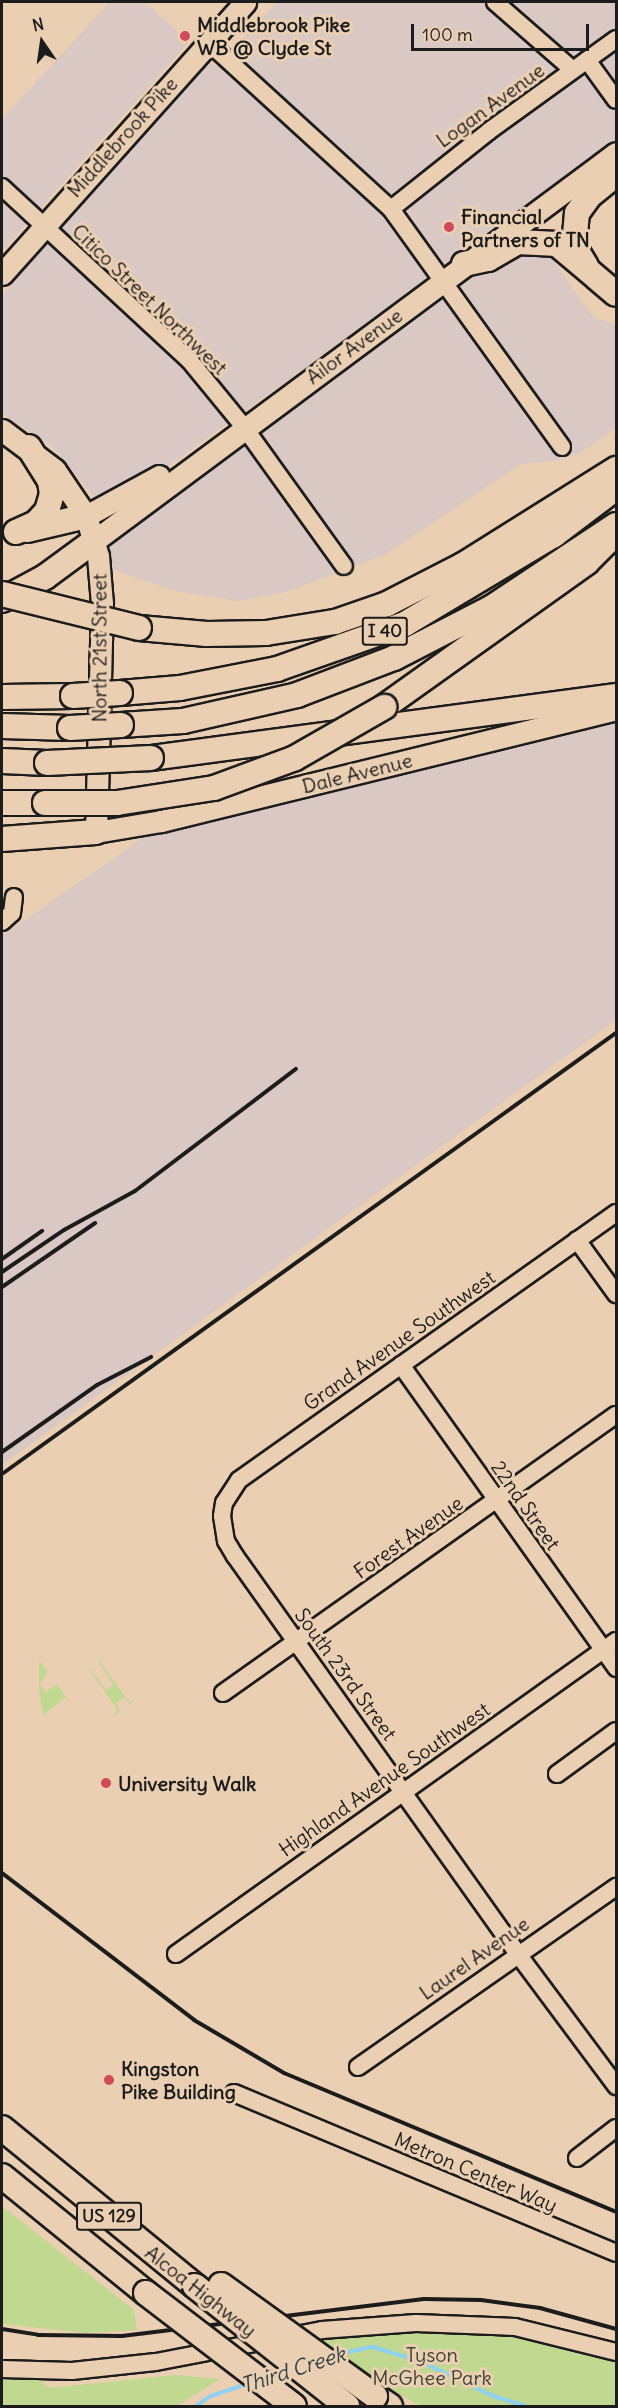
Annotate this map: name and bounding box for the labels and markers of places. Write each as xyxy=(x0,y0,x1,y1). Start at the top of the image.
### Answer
place label: Middlebrook Pike WB @ Clyde St xyxy=(197,13,350,60)
marker: Middlebrook Pike WB @ Clyde St xyxy=(178,29,192,43)
place label: Financial Partners of TN xyxy=(461,204,590,251)
marker: Financial Partners of TN xyxy=(442,220,456,234)
place label: University Walk xyxy=(118,1771,256,1795)
marker: University Walk xyxy=(99,1776,113,1790)
place label: Kingston Pike Building xyxy=(121,2056,236,2103)
marker: Kingston Pike Building xyxy=(102,2073,116,2087)

